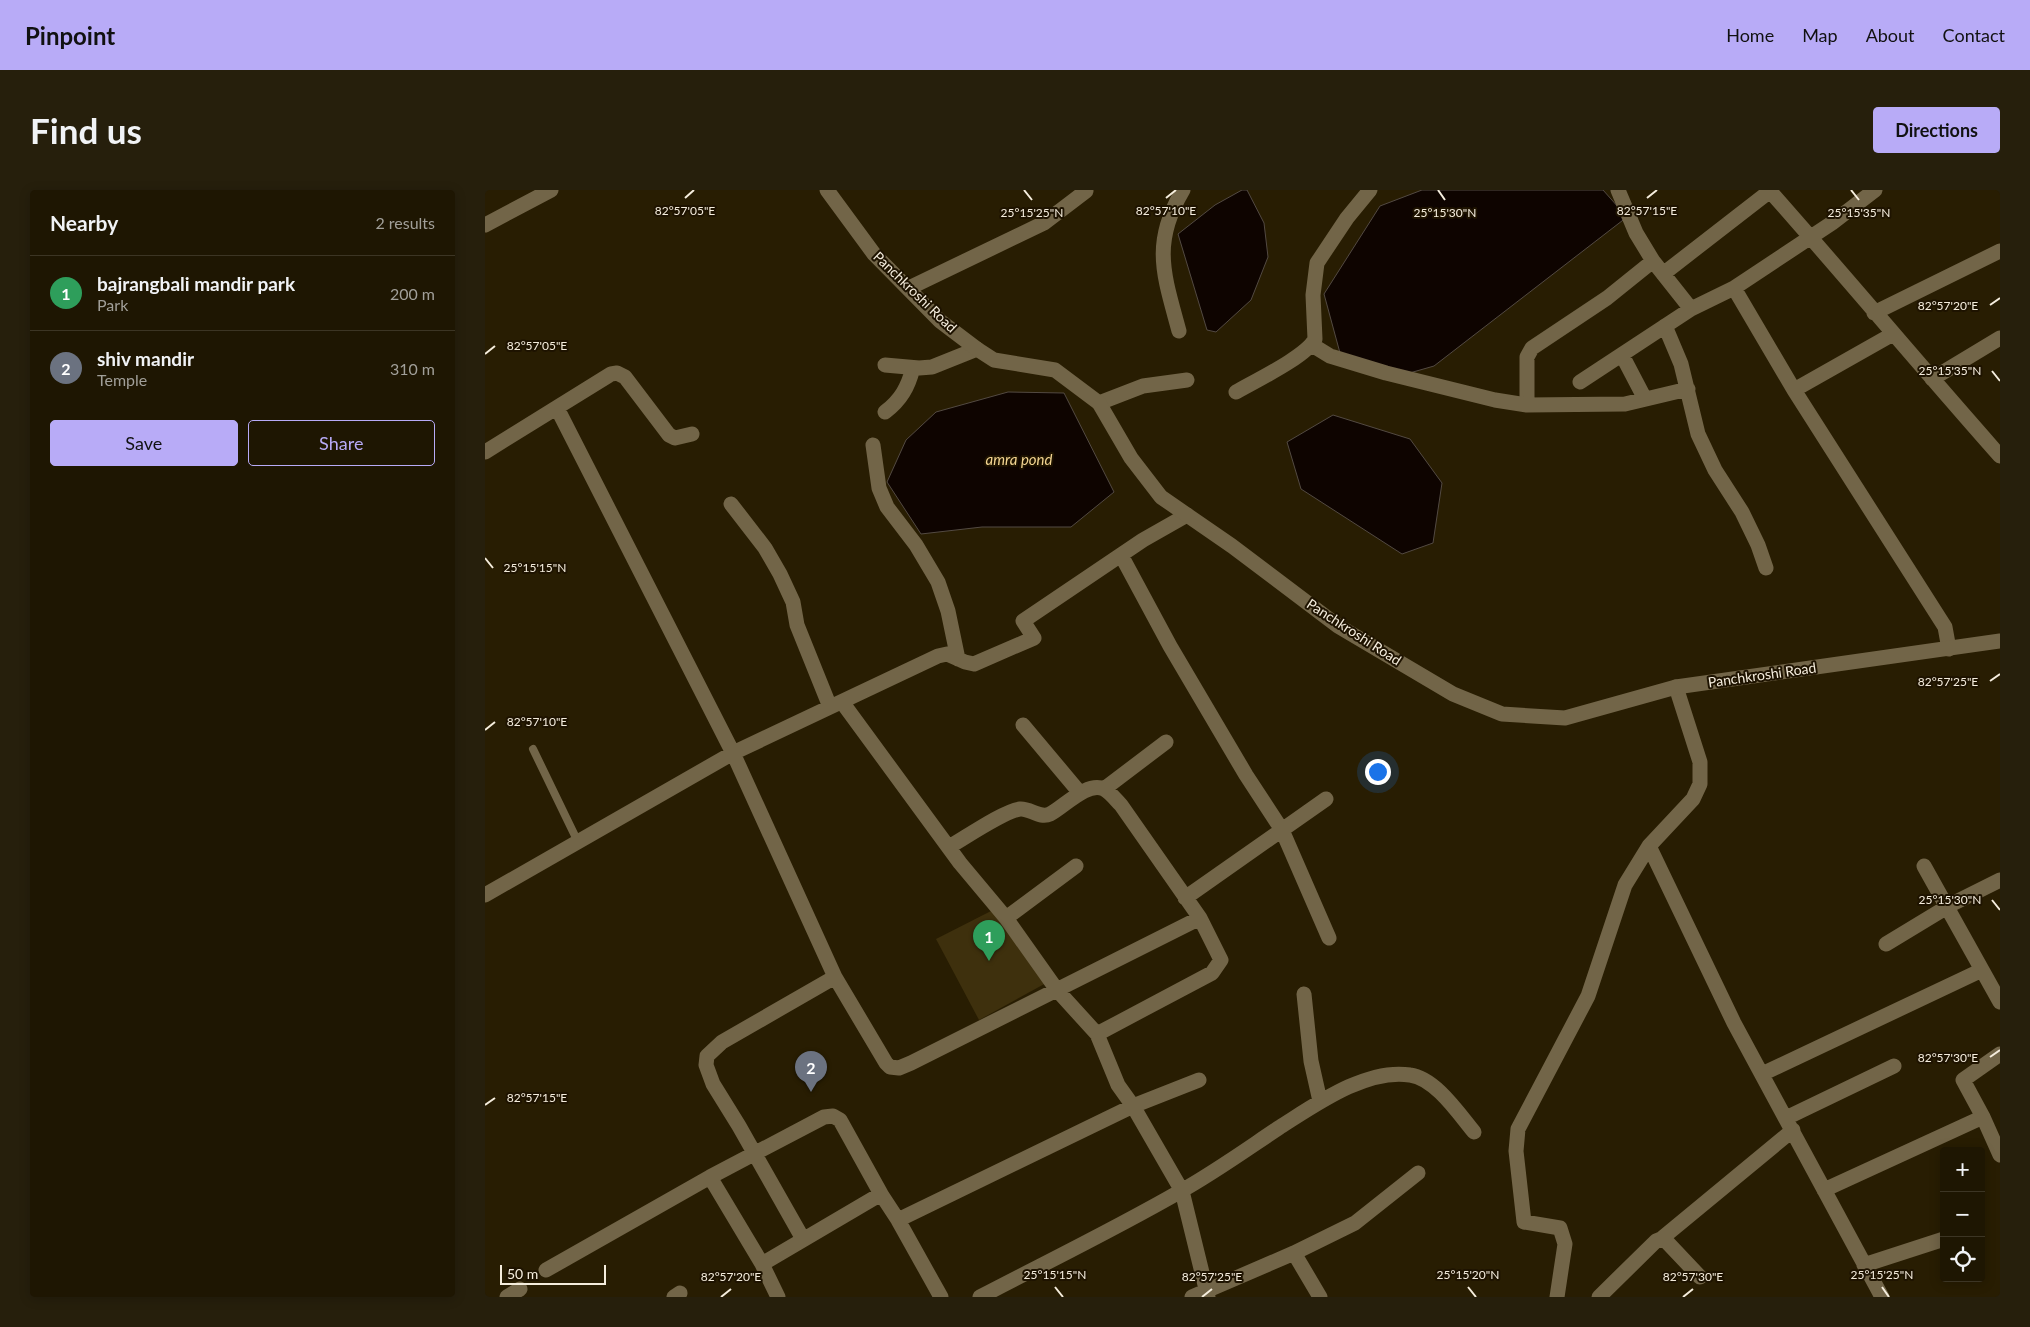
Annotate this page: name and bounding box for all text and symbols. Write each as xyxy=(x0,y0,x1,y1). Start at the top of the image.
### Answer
text: Pinpoint xyxy=(25,21,115,50)
text: Home xyxy=(1726,24,1774,46)
text: Map xyxy=(1802,24,1838,46)
text: About xyxy=(1866,24,1915,46)
text: Contact xyxy=(1943,24,2005,46)
button: Directions xyxy=(1873,107,2000,153)
text: Find us xyxy=(30,109,142,151)
text: 82°57'05"E xyxy=(655,203,715,218)
text: 82°57'10"E xyxy=(1136,203,1196,218)
text: 82°57'15"E xyxy=(1617,203,1677,218)
text: 25°15'25"N xyxy=(1001,205,1063,220)
text: 25°15'30"N xyxy=(1414,205,1476,220)
text: 25°15'35"N xyxy=(1828,205,1890,220)
text: Nearby xyxy=(50,210,118,235)
text: 2 results xyxy=(375,213,435,232)
street label: Panchkroshi Road xyxy=(870,248,961,336)
text: bajrangbali mandir park xyxy=(97,272,295,295)
text: 1 xyxy=(61,284,71,303)
text: 200 m xyxy=(390,284,435,303)
text: Park xyxy=(97,295,128,314)
text: 82°57'20"E xyxy=(1918,298,1978,313)
text: 82°57'05"E xyxy=(507,338,567,353)
text: shiv mandir xyxy=(97,347,194,370)
text: 2 xyxy=(61,359,71,378)
text: 310 m xyxy=(390,359,435,378)
text: 25°15'35"N xyxy=(1919,363,1981,378)
text: Temple xyxy=(97,370,147,389)
button: Save xyxy=(50,420,238,466)
button: Share xyxy=(248,420,435,466)
water label: amra pond xyxy=(986,450,1053,468)
text: 25°15'15"N xyxy=(504,560,566,575)
street label: Panchkroshi Road xyxy=(1304,595,1405,668)
street label: Panchkroshi Road xyxy=(1707,658,1817,691)
text: 82°57'25"E xyxy=(1918,674,1978,689)
text: 82°57'10"E xyxy=(507,714,567,729)
your location xyxy=(1365,759,1391,785)
text: 25°15'30"N xyxy=(1919,892,1981,907)
pin: 1 xyxy=(973,920,1005,961)
text: 82°57'30"E xyxy=(1918,1050,1978,1065)
pin: 2 xyxy=(795,1051,827,1092)
text: 82°57'15"E xyxy=(507,1090,567,1105)
map controls xyxy=(1940,1147,1985,1282)
button: + xyxy=(1940,1147,1985,1192)
button: − xyxy=(1940,1192,1985,1237)
button: locate xyxy=(1940,1237,1985,1282)
scale bar xyxy=(500,1262,606,1285)
text: 50 m xyxy=(507,1265,538,1282)
text: 25°15'15"N xyxy=(1024,1267,1086,1282)
text: 25°15'20"N xyxy=(1437,1267,1499,1282)
text: 25°15'25"N xyxy=(1851,1267,1913,1282)
text: 82°57'20"E xyxy=(701,1269,761,1284)
text: 82°57'25"E xyxy=(1182,1269,1242,1284)
text: 82°57'30"E xyxy=(1663,1269,1723,1284)

